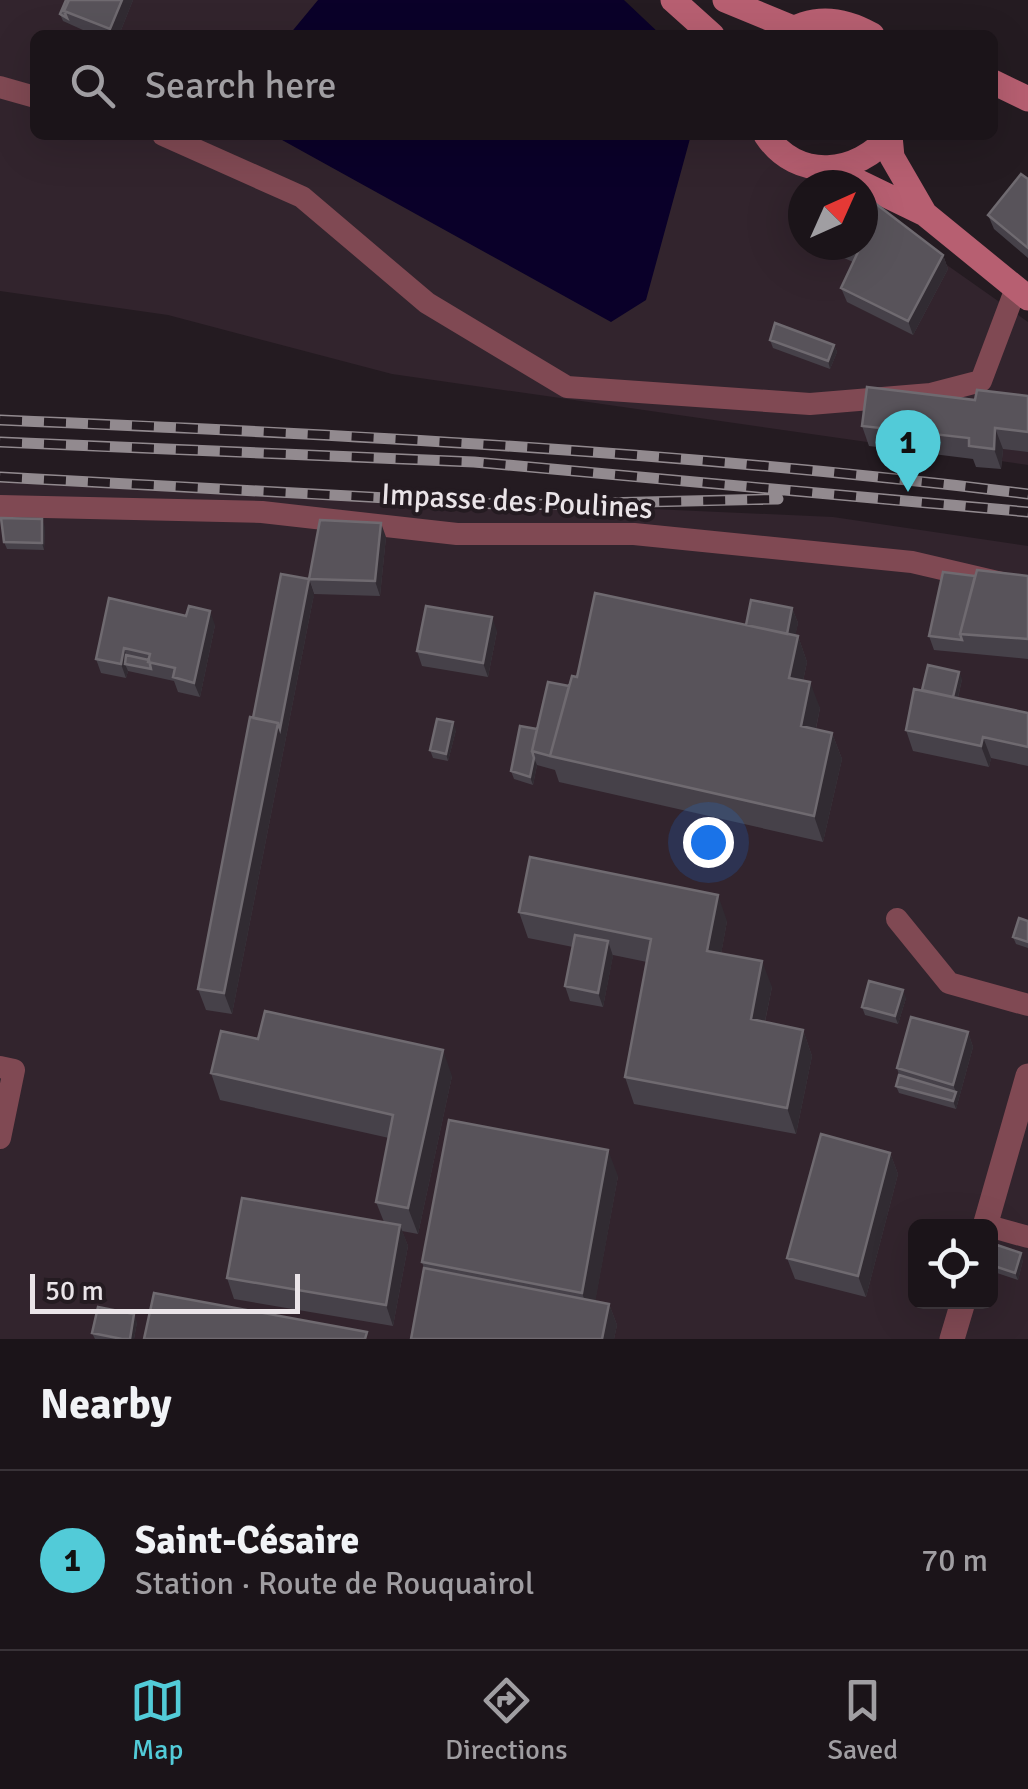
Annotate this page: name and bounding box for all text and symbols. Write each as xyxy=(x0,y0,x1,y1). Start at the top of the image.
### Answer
search box xyxy=(30,30,998,140)
icon: search xyxy=(65,58,120,113)
text: Search here xyxy=(145,62,337,109)
north arrow xyxy=(788,170,878,260)
pin: 1 xyxy=(876,410,940,492)
street label: Impasse des Poulines xyxy=(380,476,654,527)
your location xyxy=(683,817,734,868)
map controls xyxy=(908,1219,998,1309)
button: locate xyxy=(908,1219,998,1309)
scale bar xyxy=(30,1269,300,1314)
text: 50 m xyxy=(45,1274,104,1308)
text: Nearby xyxy=(40,1379,172,1430)
text: Saint-Césaire xyxy=(135,1517,360,1564)
text: 1 xyxy=(64,1541,81,1580)
text: 70 m xyxy=(921,1541,988,1580)
text: Station · Route de Rouquairol xyxy=(135,1564,534,1603)
tab: Map xyxy=(130,1673,185,1767)
tab: Directions xyxy=(445,1673,567,1767)
tab: Saved xyxy=(827,1673,898,1767)

